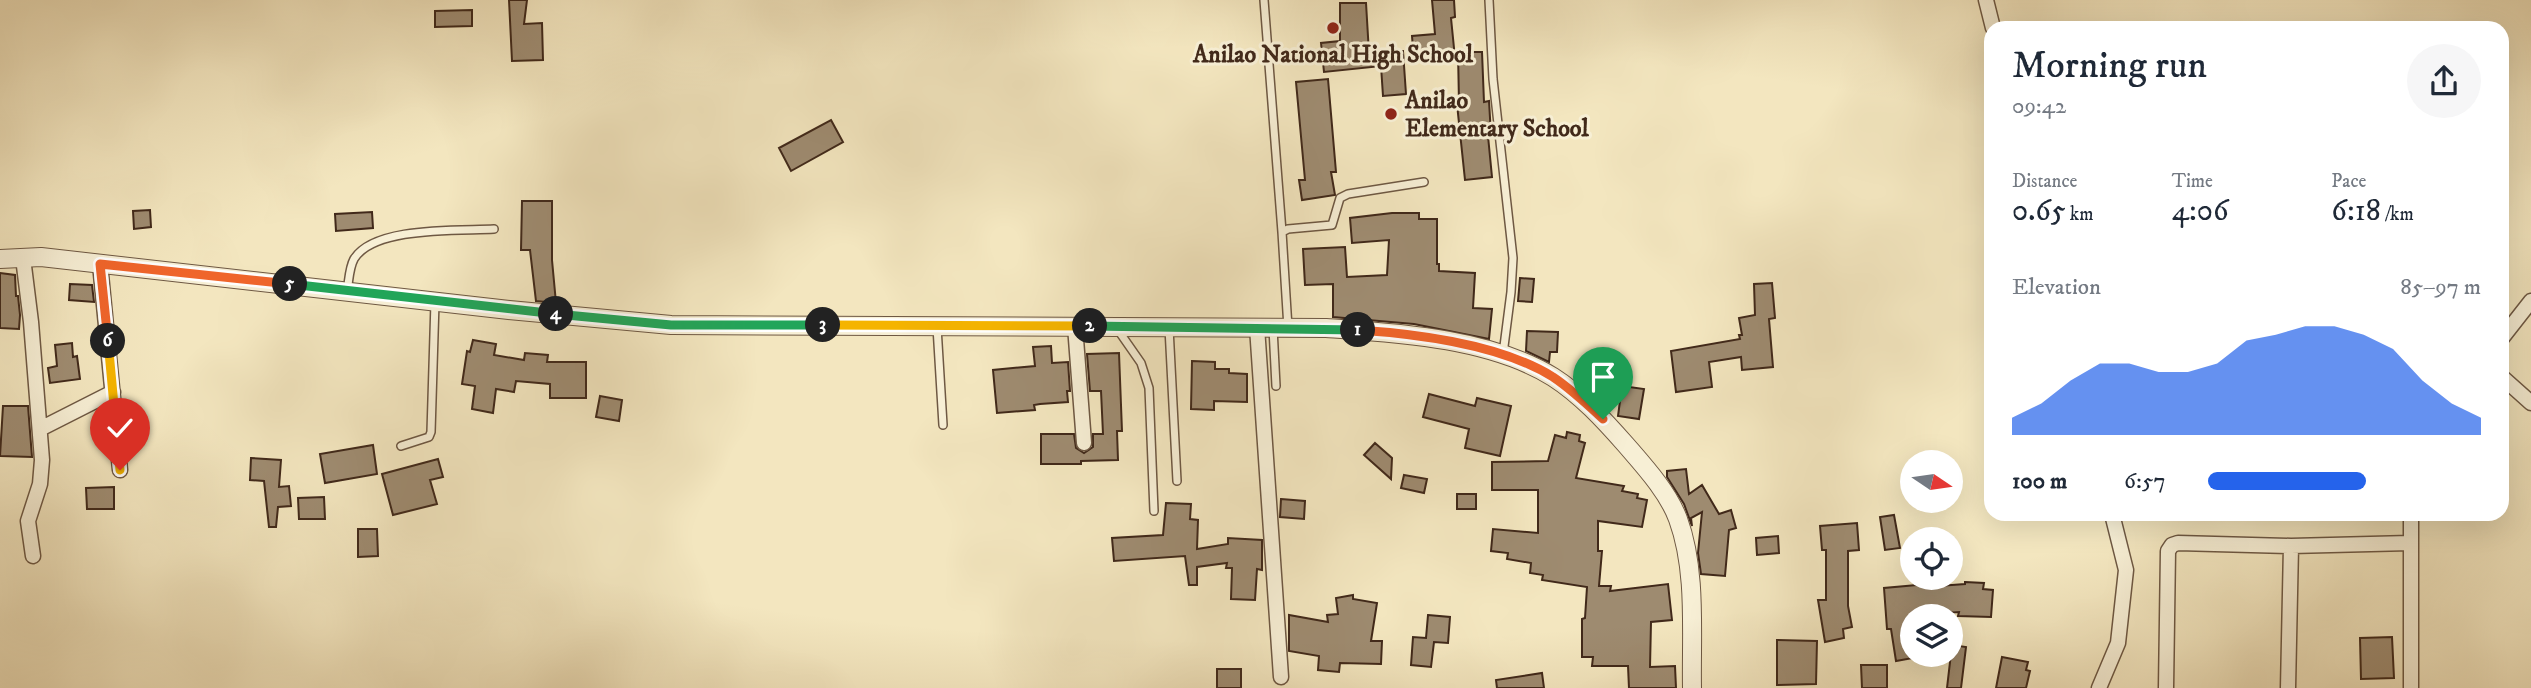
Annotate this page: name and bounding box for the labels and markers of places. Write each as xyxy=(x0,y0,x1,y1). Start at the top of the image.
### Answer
marker: Anilao National High School xyxy=(1325,20,1341,36)
place label: Anilao National High School xyxy=(1192,40,1474,70)
place label: Anilao Elementary School xyxy=(1404,86,1589,144)
marker: Anilao Elementary School xyxy=(1383,106,1399,122)
pin: 5 xyxy=(272,266,308,302)
pin: 4 xyxy=(538,296,574,332)
pin: 3 xyxy=(806,308,840,342)
pin: 2 xyxy=(1072,308,1108,344)
pin: 1 xyxy=(1340,312,1376,348)
pin: 6 xyxy=(90,324,126,358)
pin xyxy=(1573,347,1633,419)
pin xyxy=(90,398,150,470)

